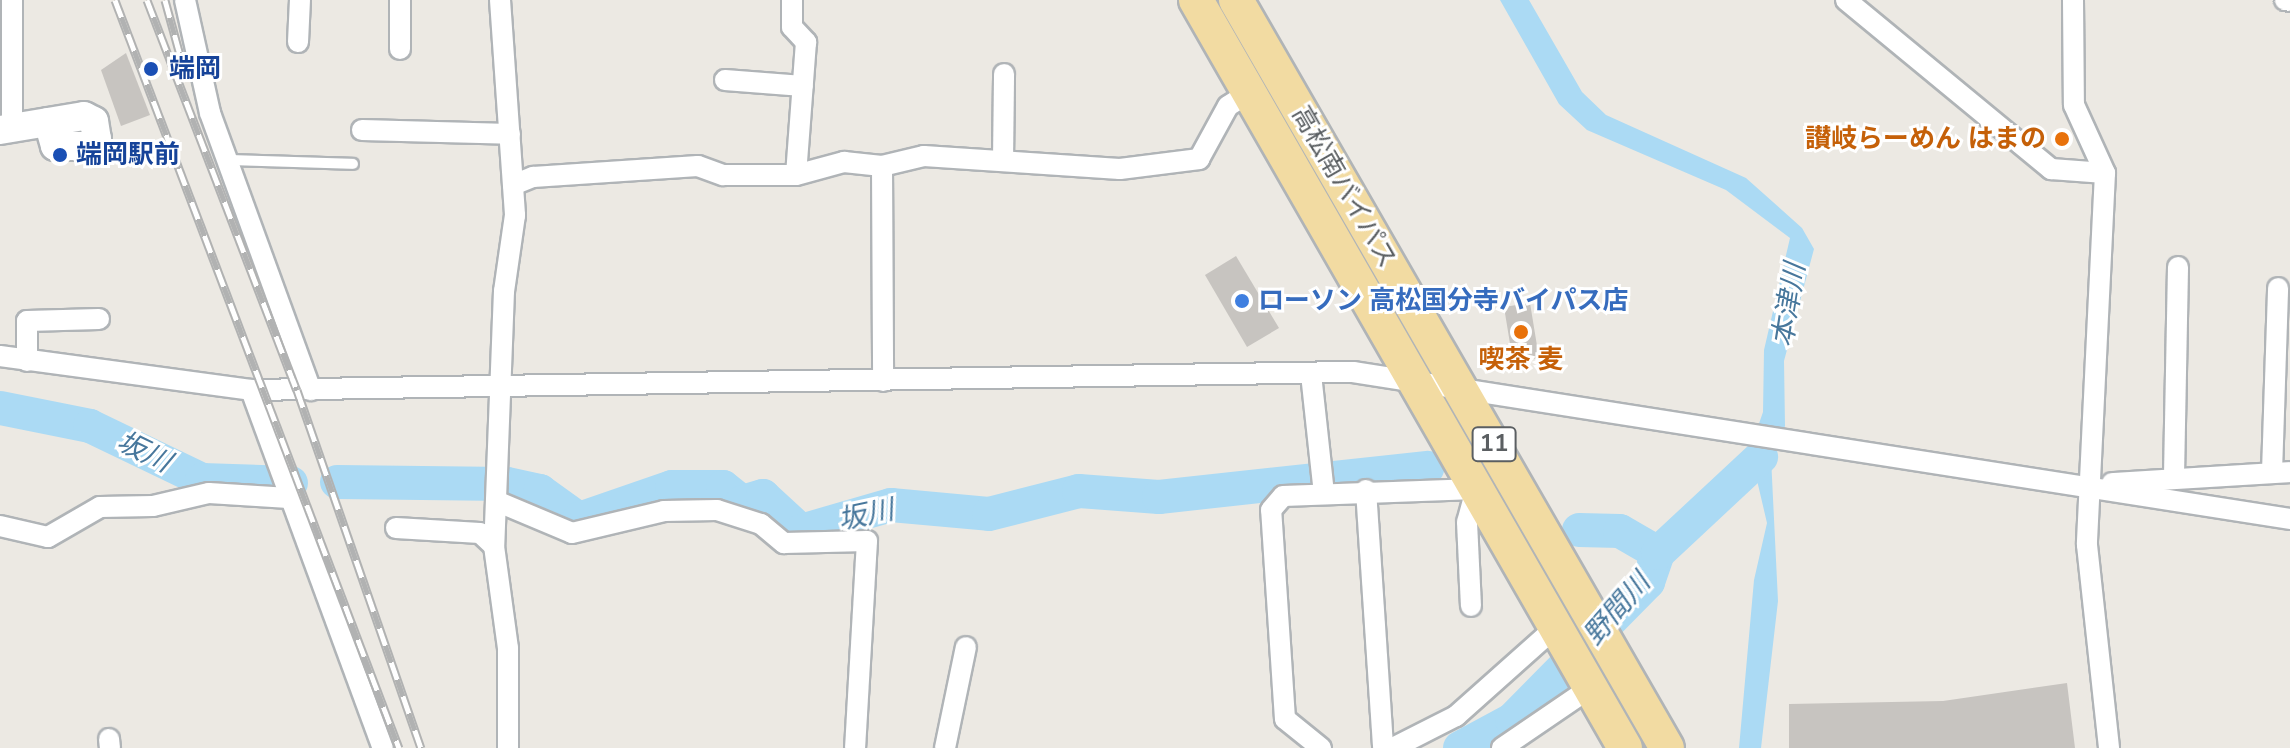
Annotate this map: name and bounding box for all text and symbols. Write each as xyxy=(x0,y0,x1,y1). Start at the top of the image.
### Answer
place label: 端岡 xyxy=(169,53,221,85)
marker: 端岡 xyxy=(140,58,162,80)
street label: 高松南バイパス xyxy=(1285,100,1403,274)
place label: 讃岐らーめん はまの xyxy=(1805,123,2046,155)
marker: 讃岐らーめん はまの xyxy=(2053,130,2071,148)
place label: 端岡駅前 xyxy=(76,139,180,171)
marker: 端岡駅前 xyxy=(51,146,69,164)
water label: 本津川 xyxy=(1766,261,1812,349)
place label: ローソン 高松国分寺バイパス店 xyxy=(1258,285,1629,317)
marker: ローソン 高松国分寺バイパス店 xyxy=(1233,292,1251,310)
marker: 喫茶 麦 xyxy=(1512,323,1530,341)
place label: 喫茶 麦 xyxy=(1478,344,1564,376)
road number: 11 xyxy=(1470,424,1518,464)
water label: 坂川 xyxy=(111,425,177,479)
water label: 坂川 xyxy=(835,493,897,537)
water label: 野間川 xyxy=(1577,566,1657,652)

